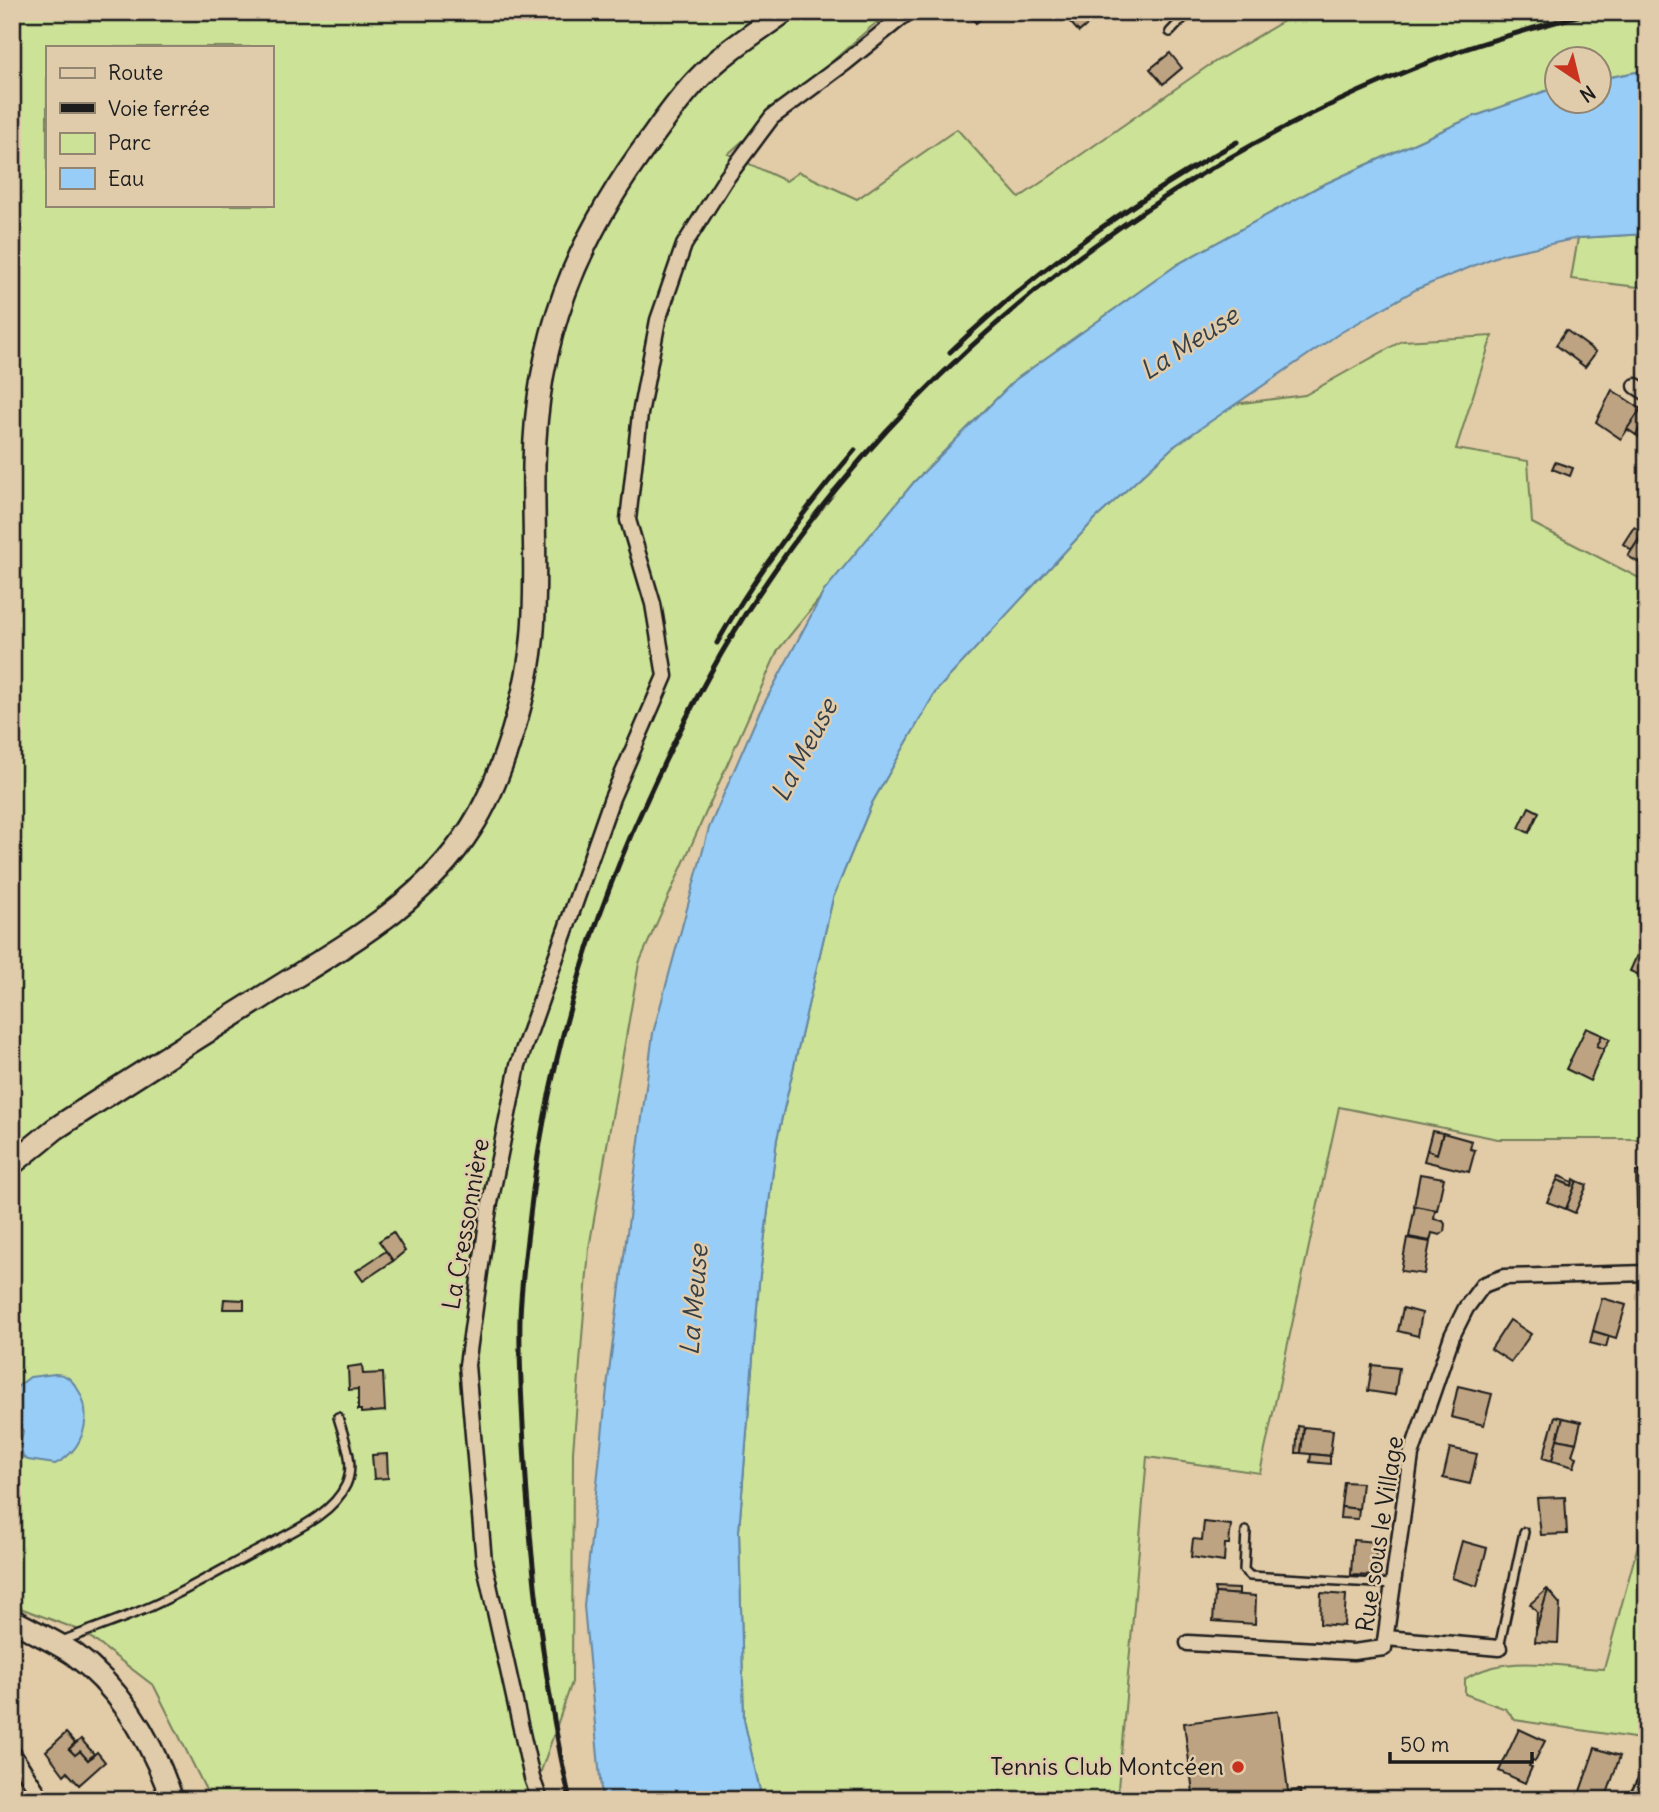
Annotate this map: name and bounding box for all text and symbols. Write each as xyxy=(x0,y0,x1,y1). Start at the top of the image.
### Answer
legend xyxy=(46,46,273,206)
north arrow xyxy=(1544,46,1614,116)
text: Route xyxy=(108,59,163,86)
text: N xyxy=(1575,80,1600,108)
text: Voie ferrée xyxy=(108,95,210,122)
text: Parc xyxy=(108,129,151,156)
text: Eau xyxy=(108,165,144,192)
water label: La Meuse xyxy=(1133,297,1246,387)
water label: La Meuse xyxy=(763,691,845,806)
street label: La Cressonnière xyxy=(435,1136,495,1312)
water label: La Meuse xyxy=(672,1241,715,1357)
street label: Rue sous le Village xyxy=(1349,1434,1409,1634)
scale bar xyxy=(1390,1721,1531,1765)
text: 50 m xyxy=(1400,1731,1449,1758)
place label: Tennis Club Montcéen xyxy=(990,1751,1224,1781)
marker: Tennis Club Montcéen xyxy=(1230,1759,1246,1775)

